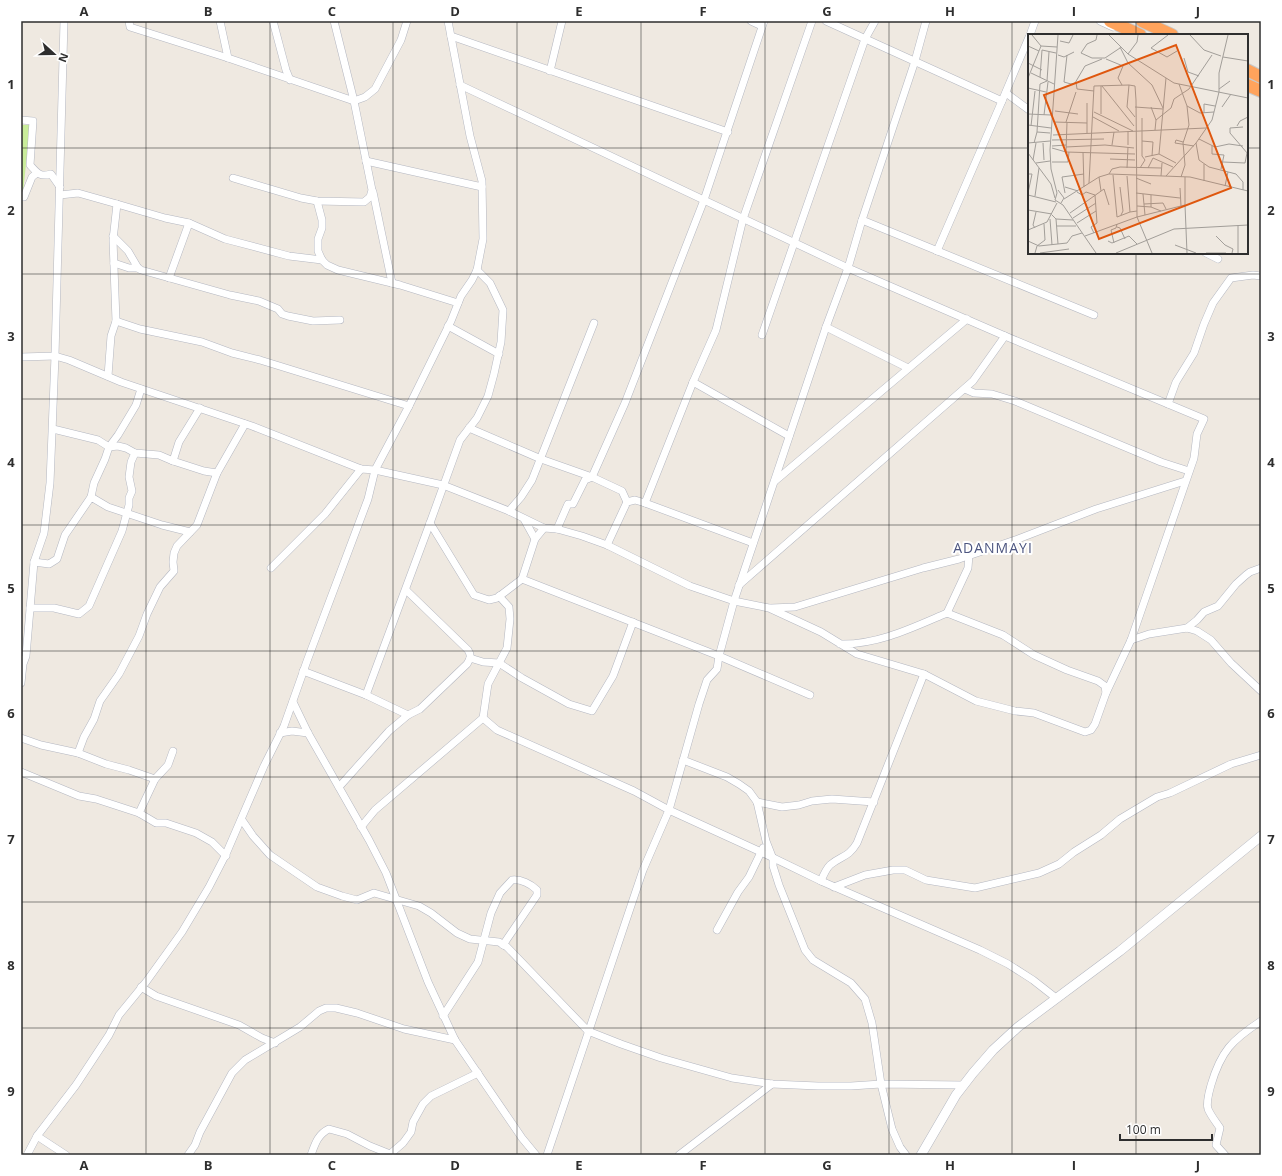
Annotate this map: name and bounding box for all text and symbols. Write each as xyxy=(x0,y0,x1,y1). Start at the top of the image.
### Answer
text: A xyxy=(80,2,89,20)
text: B xyxy=(204,2,213,20)
text: C xyxy=(328,2,336,20)
text: D xyxy=(450,2,460,20)
text: E xyxy=(575,2,583,20)
text: F xyxy=(699,2,707,20)
text: G xyxy=(822,2,832,20)
text: H xyxy=(945,2,955,20)
text: I xyxy=(1072,2,1076,20)
text: J xyxy=(1195,2,1200,20)
north arrow xyxy=(34,34,74,74)
inset map xyxy=(1028,34,1248,254)
text: N xyxy=(55,51,72,65)
text: 1 xyxy=(7,75,15,93)
text: 1 xyxy=(1267,75,1275,93)
text: 2 xyxy=(7,201,15,219)
text: 2 xyxy=(1267,201,1275,219)
text: 3 xyxy=(7,327,15,345)
text: 3 xyxy=(1267,327,1275,345)
text: 4 xyxy=(7,453,15,471)
text: 4 xyxy=(1267,453,1275,471)
district label: ADANMAYI xyxy=(953,538,1033,557)
text: 5 xyxy=(7,579,15,597)
text: 5 xyxy=(1267,579,1275,597)
text: 6 xyxy=(7,704,15,722)
text: 6 xyxy=(1267,704,1275,722)
text: 7 xyxy=(7,830,15,848)
text: 7 xyxy=(1267,830,1275,848)
text: 8 xyxy=(7,956,15,974)
text: 8 xyxy=(1267,956,1275,974)
text: 9 xyxy=(7,1082,15,1100)
text: 9 xyxy=(1267,1082,1275,1100)
scale bar xyxy=(1120,1116,1212,1142)
text: 100 m xyxy=(1126,1121,1161,1138)
text: A xyxy=(80,1156,89,1174)
text: B xyxy=(204,1156,213,1174)
text: C xyxy=(328,1156,336,1174)
text: D xyxy=(450,1156,460,1174)
text: E xyxy=(575,1156,583,1174)
text: F xyxy=(699,1156,707,1174)
text: G xyxy=(822,1156,832,1174)
text: H xyxy=(945,1156,955,1174)
text: I xyxy=(1072,1156,1076,1174)
text: J xyxy=(1195,1156,1200,1174)

